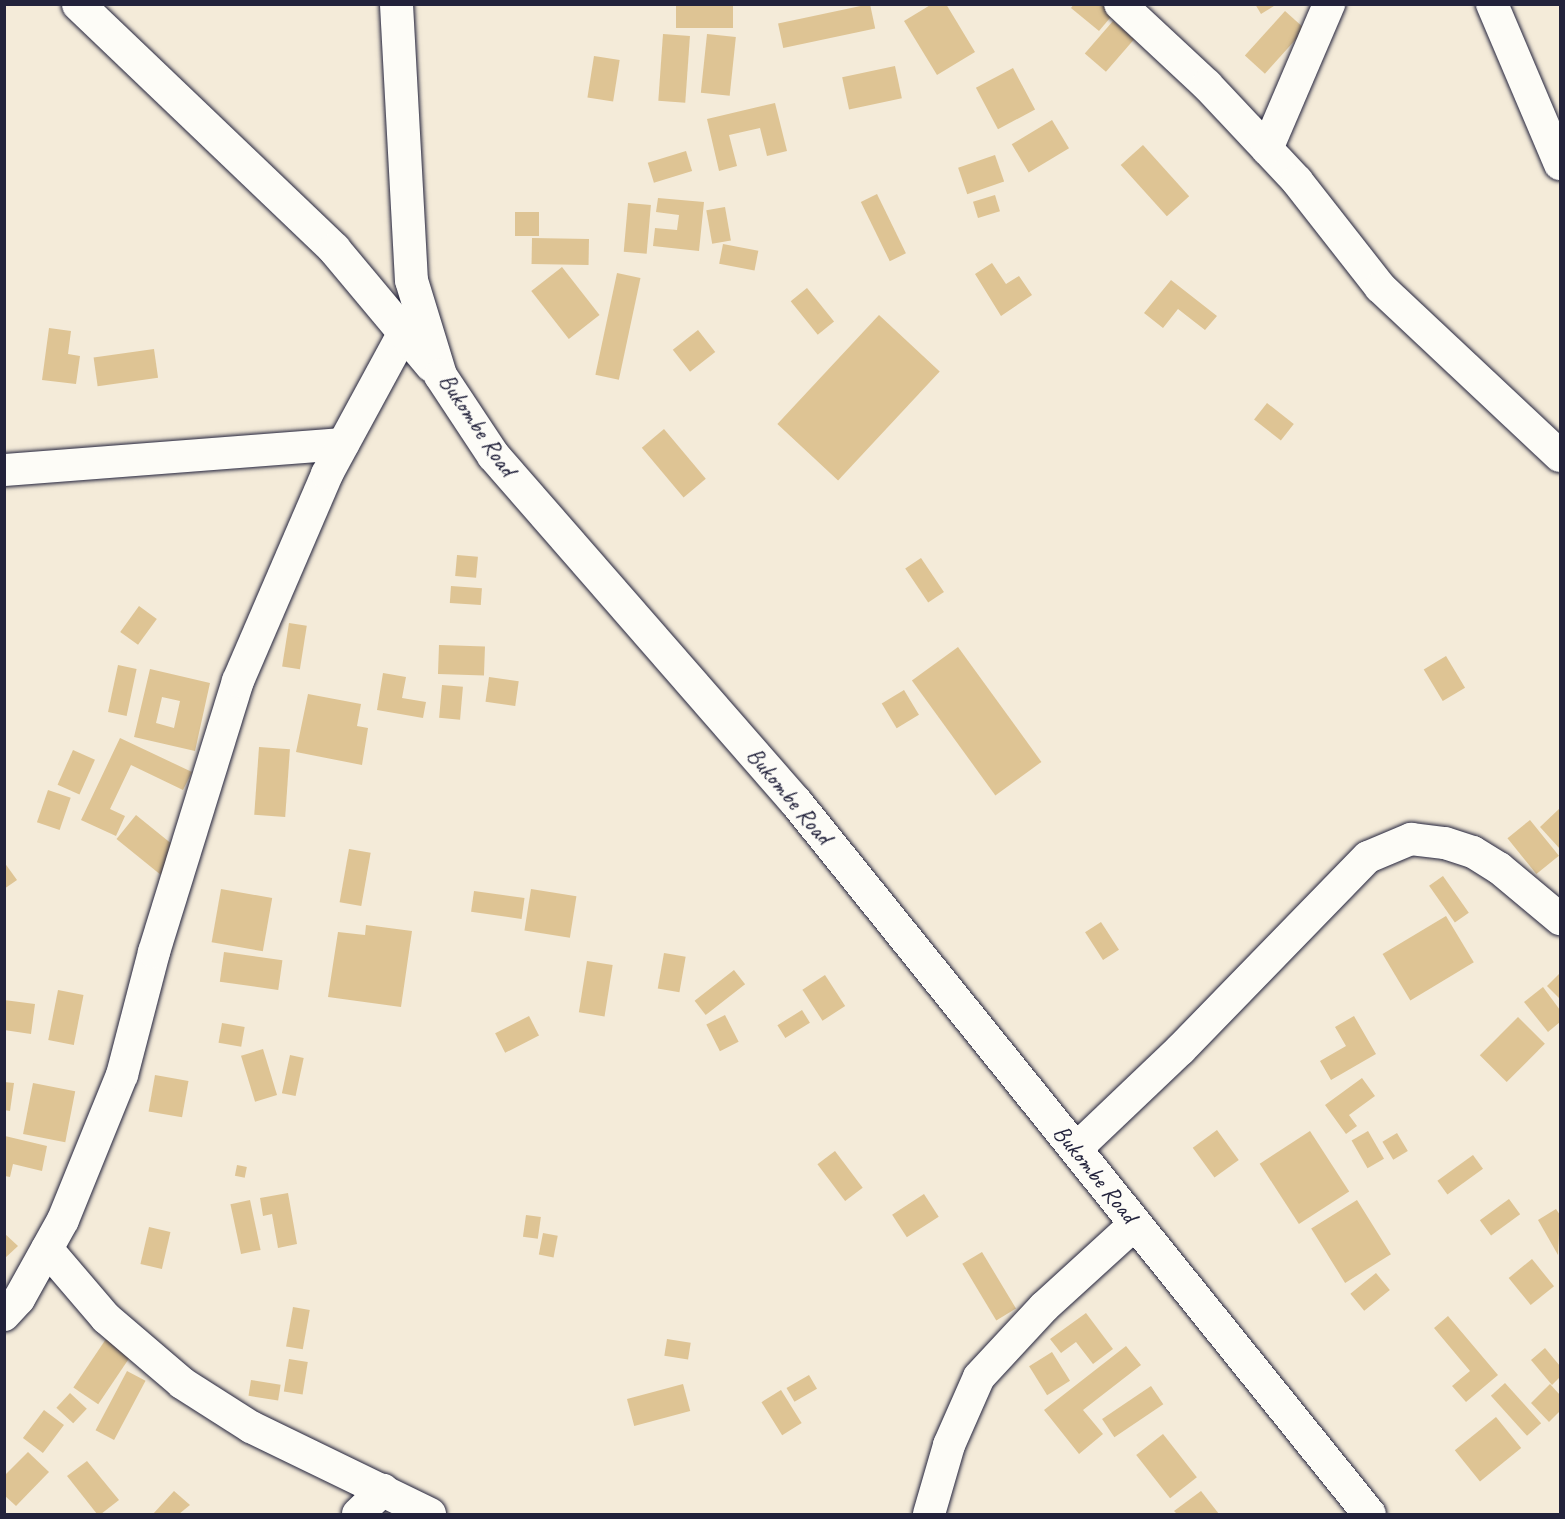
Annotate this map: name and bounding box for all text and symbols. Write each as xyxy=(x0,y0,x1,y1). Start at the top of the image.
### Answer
street label: Bukombe Road xyxy=(432,368,522,482)
street label: Bukombe Road xyxy=(740,742,838,850)
street label: Bukombe Road xyxy=(1047,1119,1143,1229)

